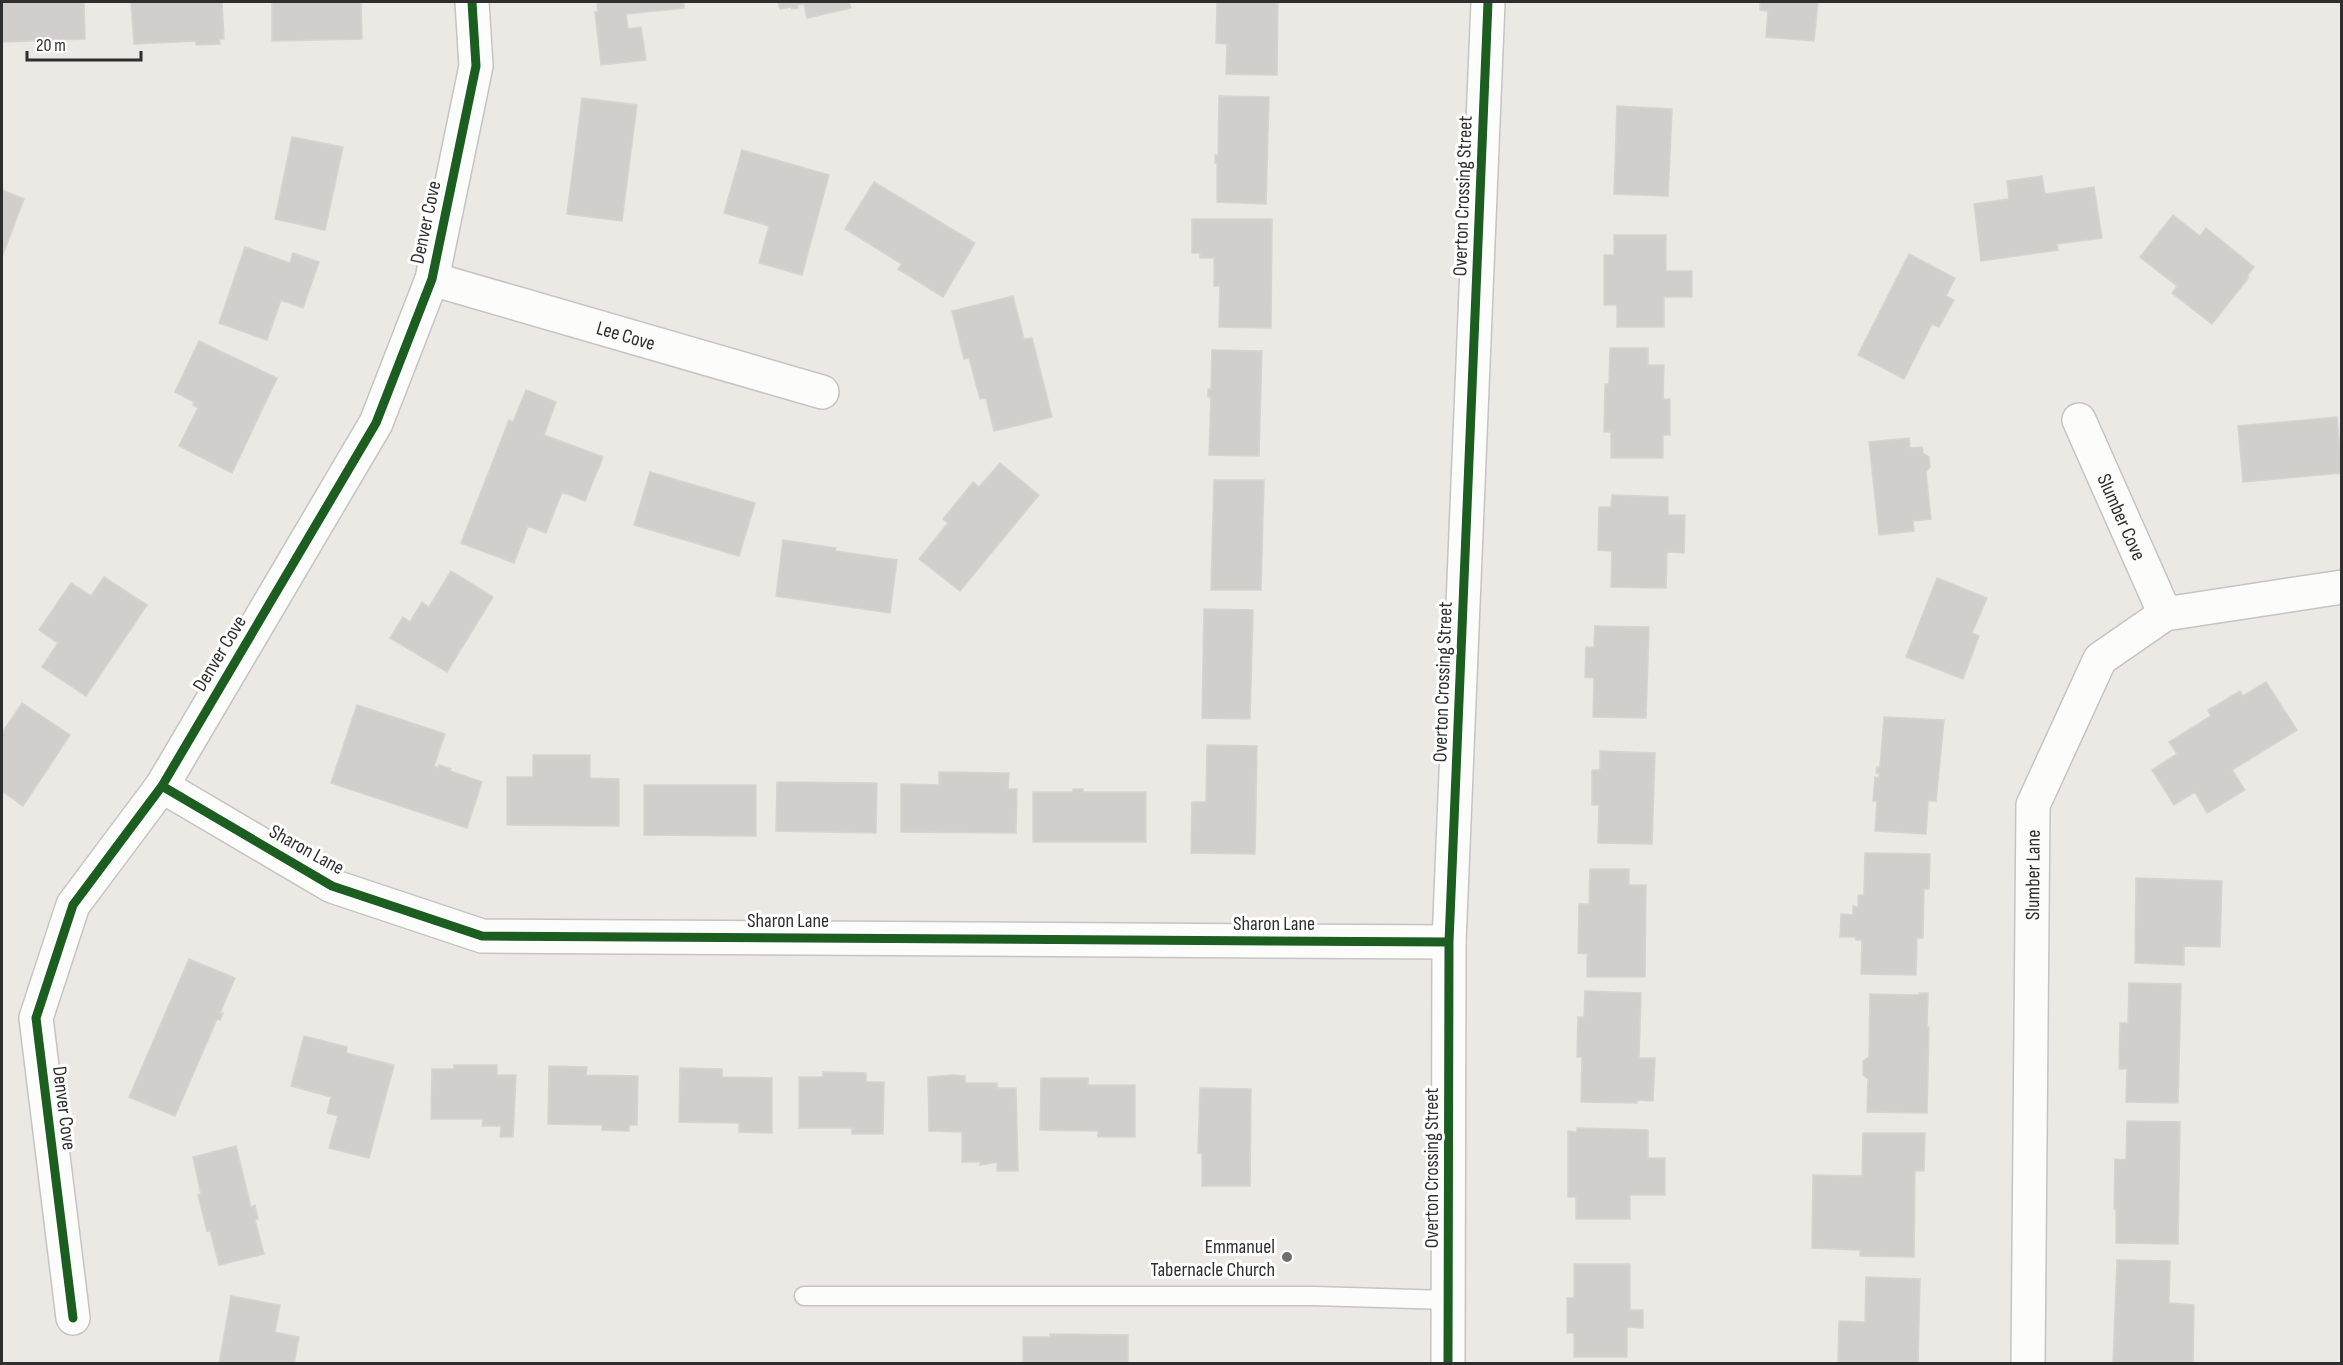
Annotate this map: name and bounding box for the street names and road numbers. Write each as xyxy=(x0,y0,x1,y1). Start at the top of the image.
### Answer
street label: Overton Crossing Street xyxy=(1448,115,1478,277)
street label: Denver Cove xyxy=(405,179,446,266)
street label: Lee Cove xyxy=(594,316,658,356)
street label: Slumber Cove xyxy=(2091,470,2151,564)
street label: Overton Crossing Street xyxy=(1428,601,1458,763)
street label: Denver Cove xyxy=(188,611,252,696)
street label: Sharon Lane xyxy=(265,820,348,880)
street label: Slumber Lane xyxy=(2021,830,2046,920)
street label: Sharon Lane xyxy=(747,909,829,933)
street label: Sharon Lane xyxy=(1233,912,1315,936)
street label: Denver Cove xyxy=(47,1065,81,1151)
street label: Overton Crossing Street xyxy=(1420,1088,1444,1248)

